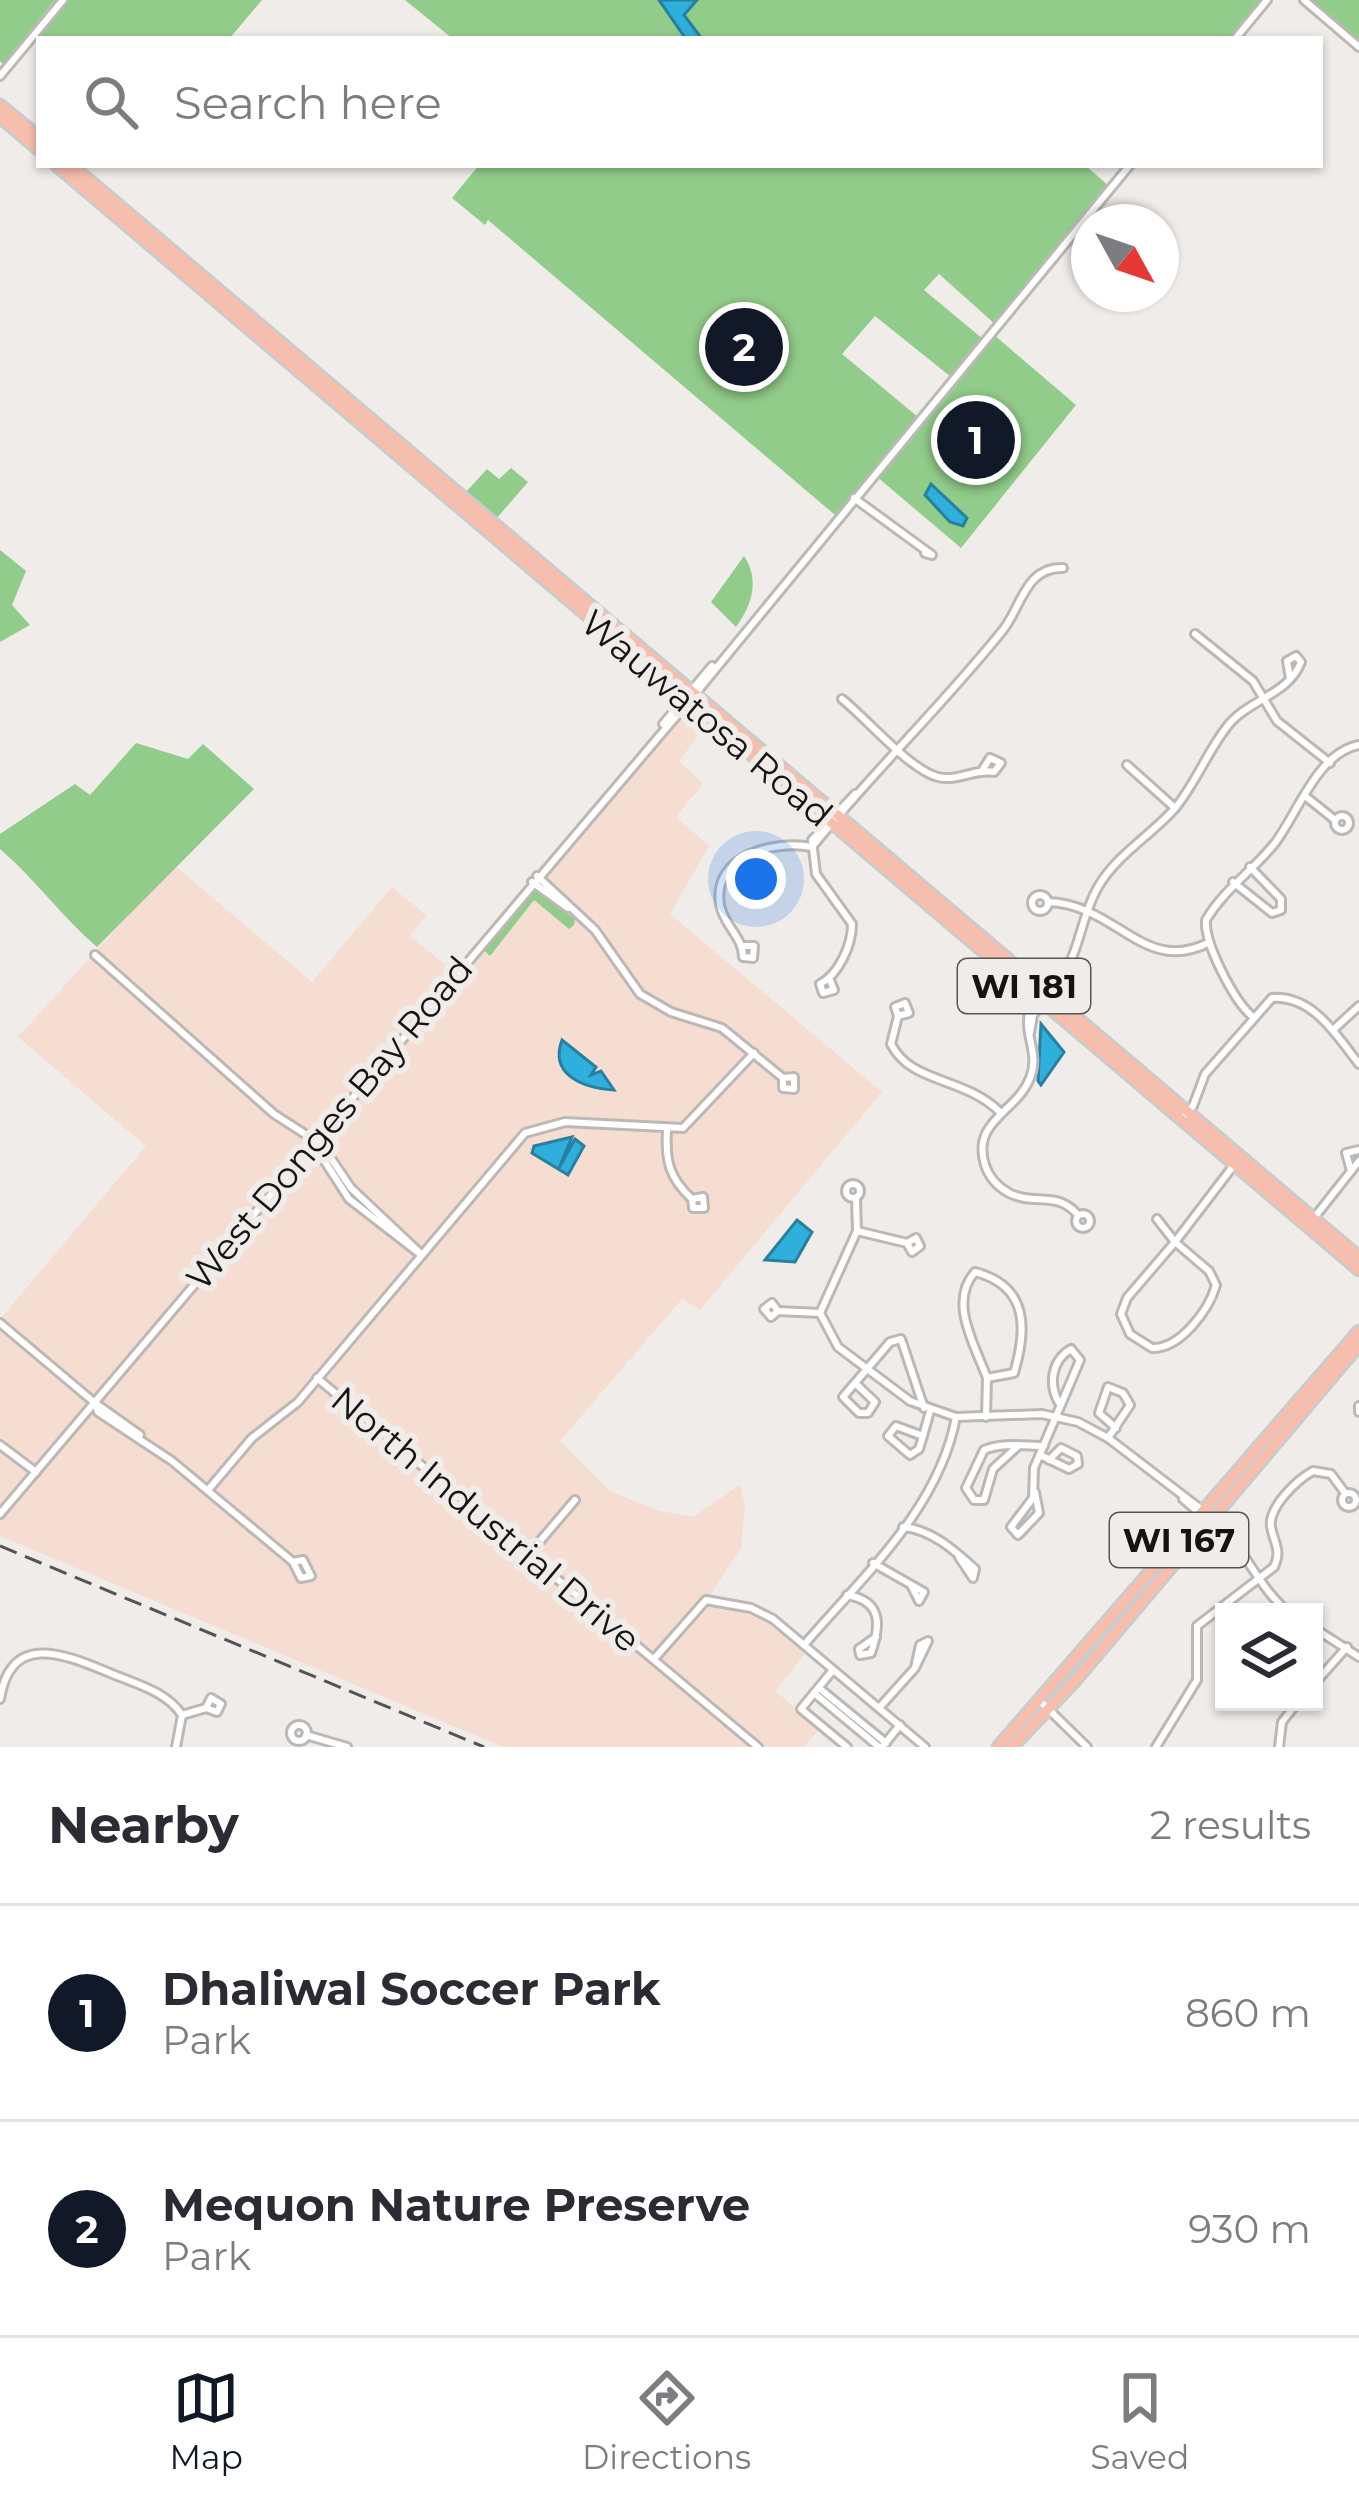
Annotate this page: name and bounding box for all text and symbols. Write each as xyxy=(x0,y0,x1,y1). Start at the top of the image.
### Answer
search box xyxy=(36,36,1323,168)
icon: search xyxy=(78,69,144,135)
text: Search here xyxy=(174,75,442,130)
north arrow xyxy=(1071,204,1179,312)
pin: 2 xyxy=(705,302,783,392)
pin: 1 xyxy=(937,395,1015,485)
street label: Wauwatosa Road xyxy=(572,600,842,836)
your location xyxy=(726,849,786,909)
street label: West Donges Bay Road xyxy=(176,947,482,1299)
road number: WI 181 xyxy=(958,959,1090,1013)
street label: North Industrial Drive xyxy=(323,1377,649,1661)
road number: WI 167 xyxy=(1110,1513,1248,1567)
map controls xyxy=(1215,1603,1323,1711)
button: layers xyxy=(1215,1603,1323,1711)
text: Nearby xyxy=(48,1794,239,1856)
text: 2 results xyxy=(1150,1801,1311,1849)
text: Dhaliwal Soccer Park xyxy=(162,1961,660,2016)
text: 1 xyxy=(79,1989,95,2037)
text: 860 m xyxy=(1185,1989,1311,2037)
text: Park xyxy=(162,2016,251,2064)
text: Mequon Nature Preserve xyxy=(162,2177,750,2232)
text: 2 xyxy=(75,2205,99,2253)
text: 930 m xyxy=(1188,2205,1311,2253)
text: Park xyxy=(162,2232,251,2280)
tab: Map xyxy=(170,2365,243,2477)
tab: Directions xyxy=(582,2365,751,2477)
tab: Saved xyxy=(1090,2365,1189,2477)

